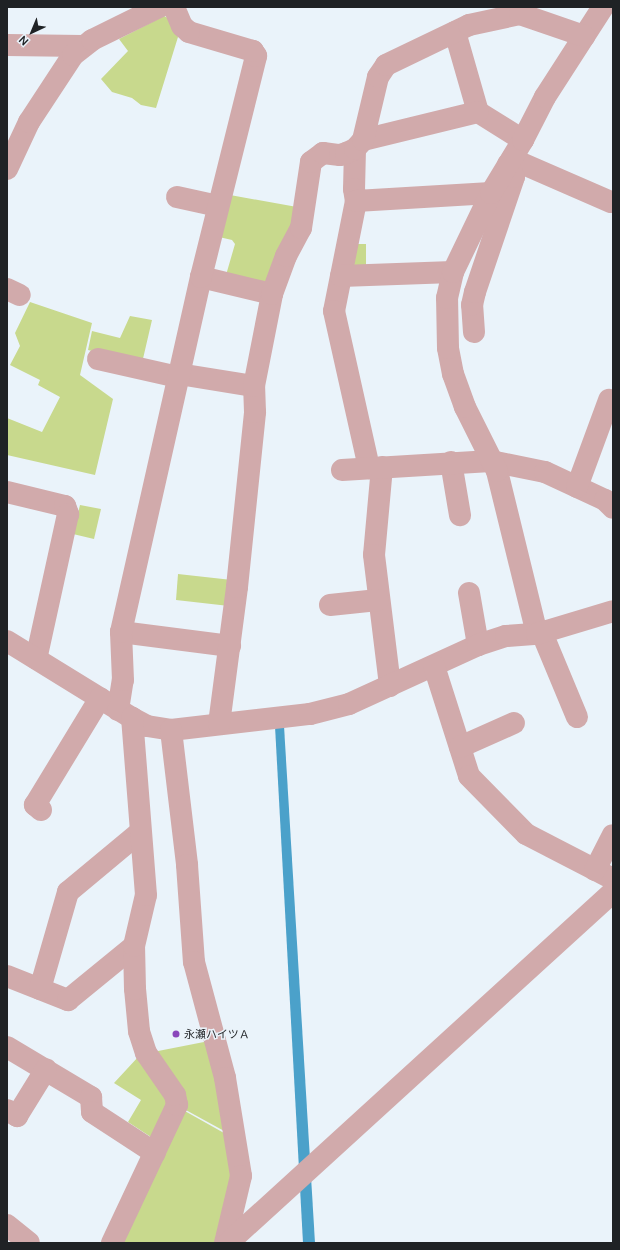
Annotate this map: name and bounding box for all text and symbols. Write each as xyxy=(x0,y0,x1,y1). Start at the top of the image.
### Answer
north arrow xyxy=(12,12,52,52)
text: N xyxy=(15,33,31,49)
place label: 永瀬ハイツＡ xyxy=(184,1027,250,1041)
marker: 永瀬ハイツＡ xyxy=(171,1029,181,1039)

